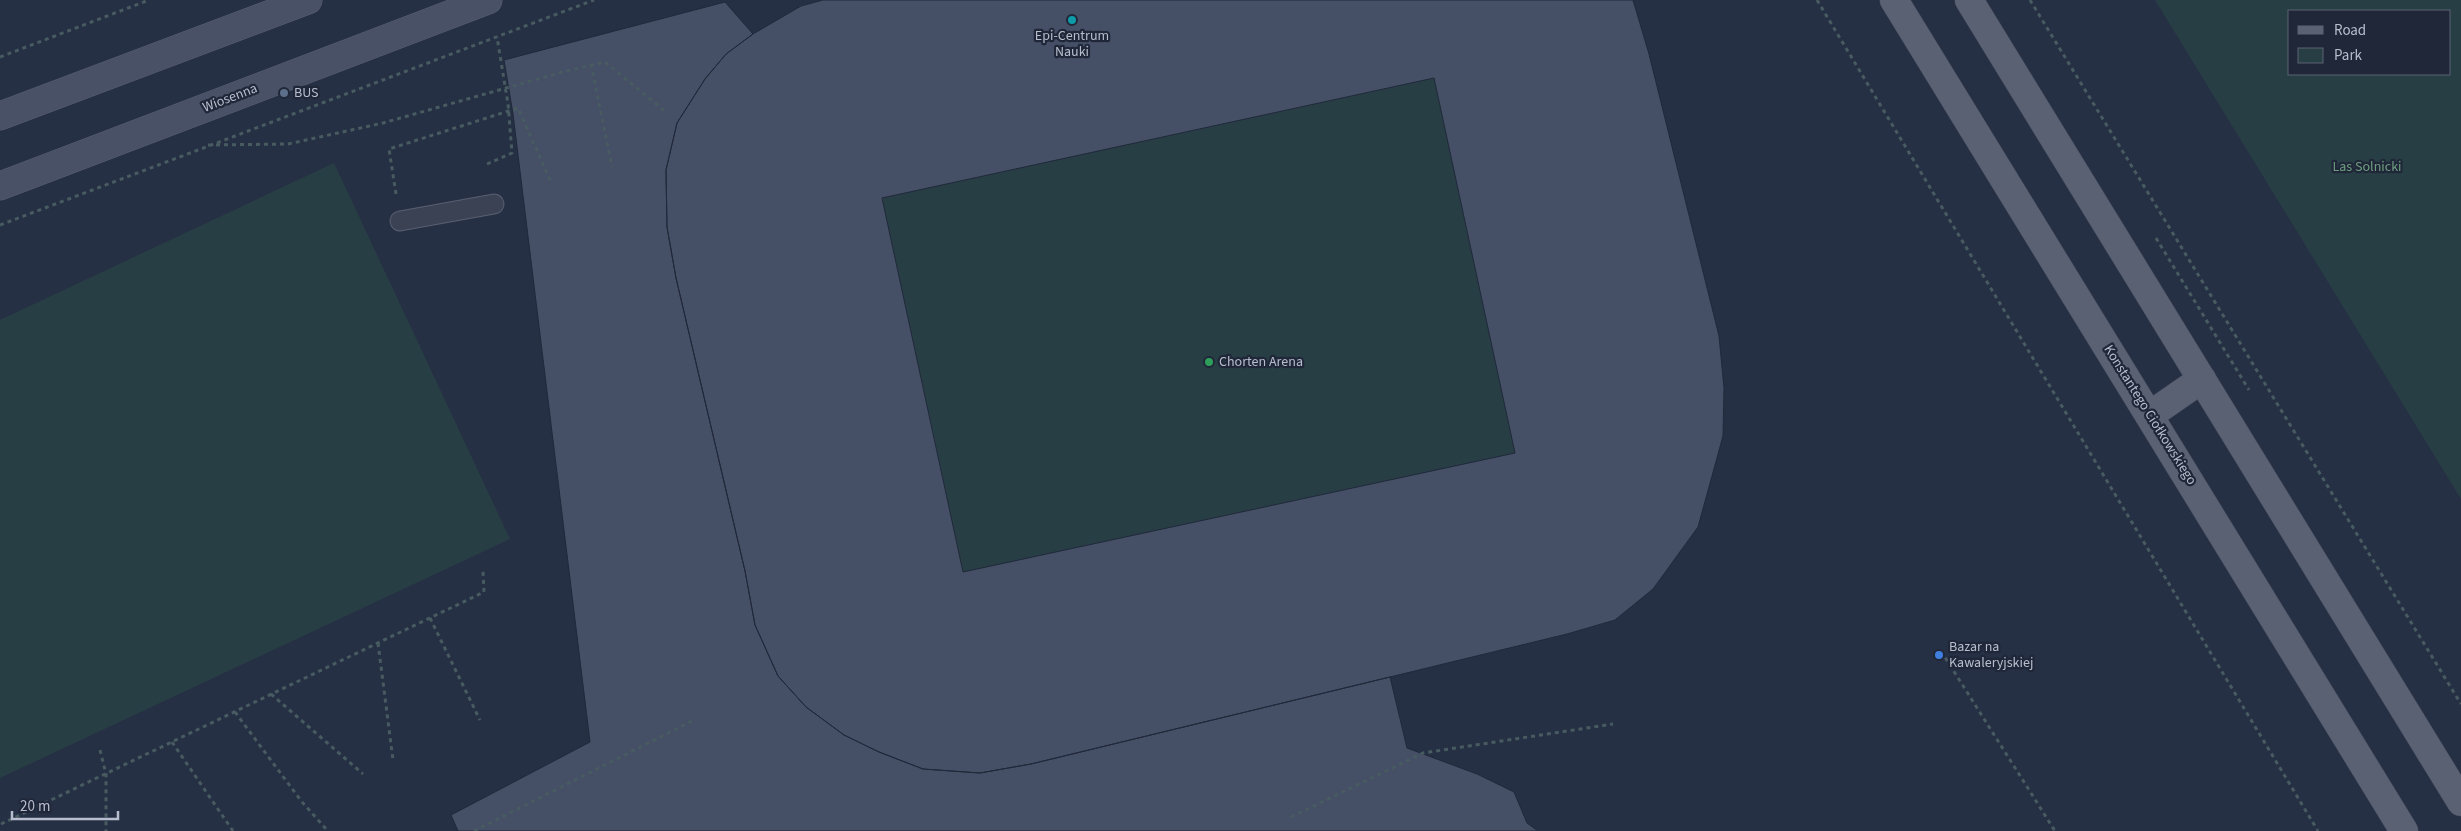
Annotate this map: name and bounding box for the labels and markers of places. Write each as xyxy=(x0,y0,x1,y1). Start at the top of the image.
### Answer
marker: Epi-Centrum Nauki xyxy=(1066,14,1078,26)
place label: Epi-Centrum Nauki xyxy=(1035,26,1109,62)
place label: BUS xyxy=(294,83,319,103)
marker: BUS xyxy=(278,87,290,99)
place label: Chorten Arena xyxy=(1219,352,1303,372)
marker: Chorten Arena xyxy=(1203,356,1215,368)
place label: Bazar na Kawaleryjskiej xyxy=(1949,637,2033,673)
marker: Bazar na Kawaleryjskiej xyxy=(1933,649,1945,661)

